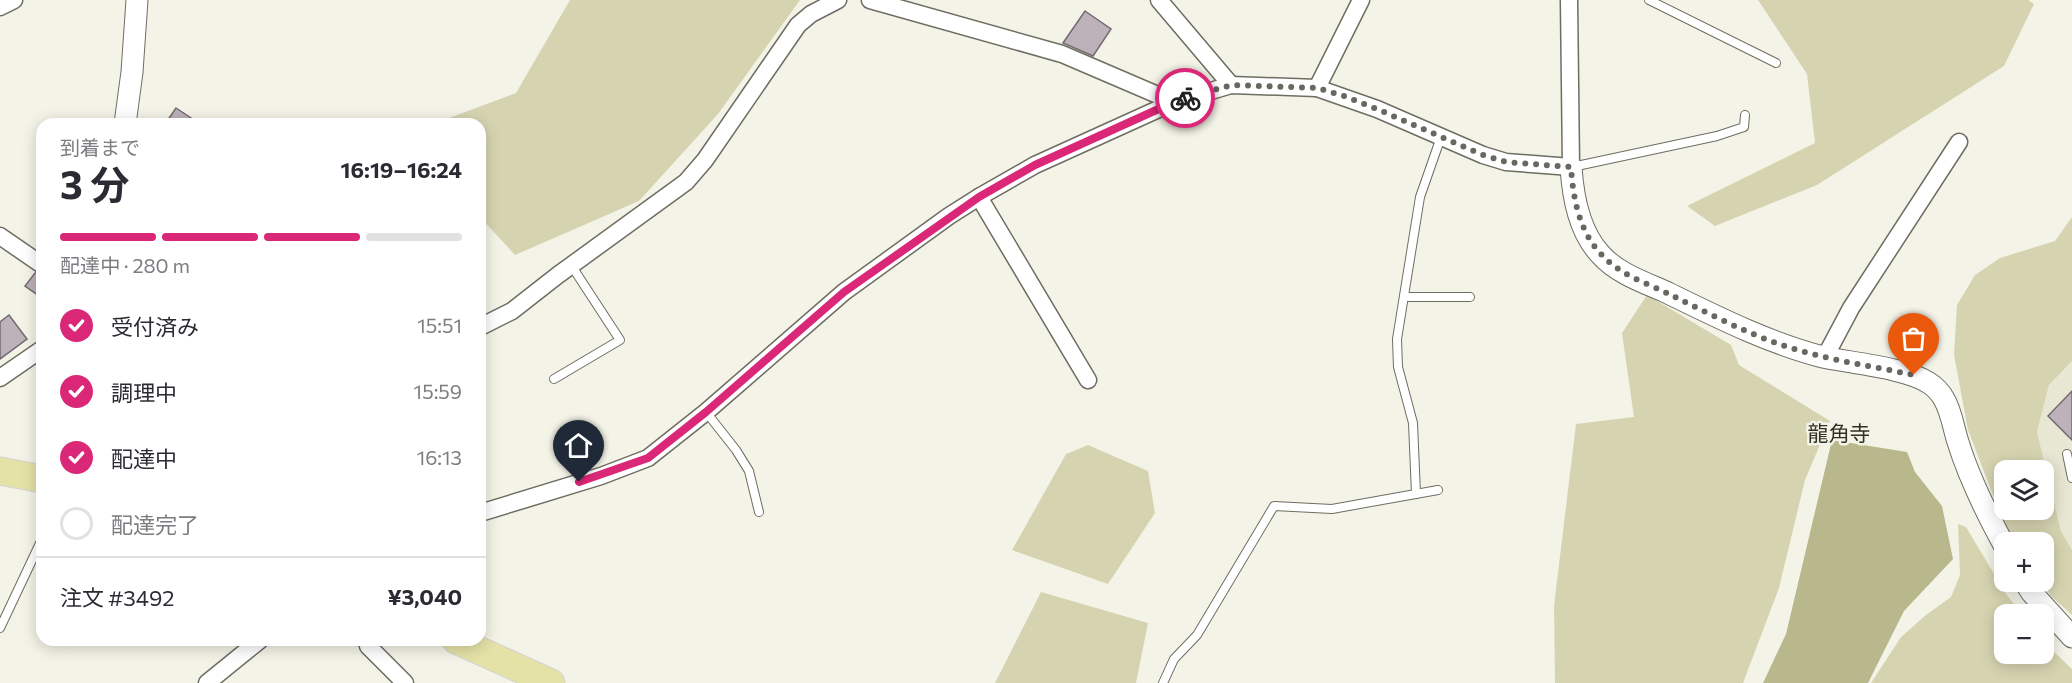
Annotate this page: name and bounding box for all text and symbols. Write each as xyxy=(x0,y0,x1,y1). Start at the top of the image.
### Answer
courier xyxy=(1155,68,1215,128)
icon: bike xyxy=(1169,82,1202,115)
text: 到着まで xyxy=(60,135,140,159)
text: 16:19–16:24 xyxy=(341,156,462,183)
text: 3 分 xyxy=(60,159,129,207)
text: 配達中 · 280 m xyxy=(60,253,190,277)
icon: check xyxy=(60,309,93,342)
text: 受付済み xyxy=(111,313,199,340)
text: 15:51 xyxy=(417,313,462,337)
pin xyxy=(1888,313,1939,375)
icon: bag xyxy=(1897,322,1930,355)
icon: check xyxy=(60,375,93,408)
text: 調理中 xyxy=(111,379,177,406)
text: 15:59 xyxy=(414,379,462,403)
pin xyxy=(553,420,604,482)
district label: 龍角寺 xyxy=(1808,420,1871,445)
icon: home xyxy=(562,429,595,462)
icon: check xyxy=(60,441,93,474)
text: 配達中 xyxy=(111,445,177,472)
text: 16:13 xyxy=(417,445,462,469)
map controls xyxy=(1994,460,2054,664)
button: layers xyxy=(1994,460,2054,520)
text: 配達完了 xyxy=(111,511,199,538)
button: + xyxy=(1994,532,2054,592)
text: ¥3,040 xyxy=(387,583,462,610)
text: 注文 #3492 xyxy=(60,584,174,611)
button: − xyxy=(1994,604,2054,664)

